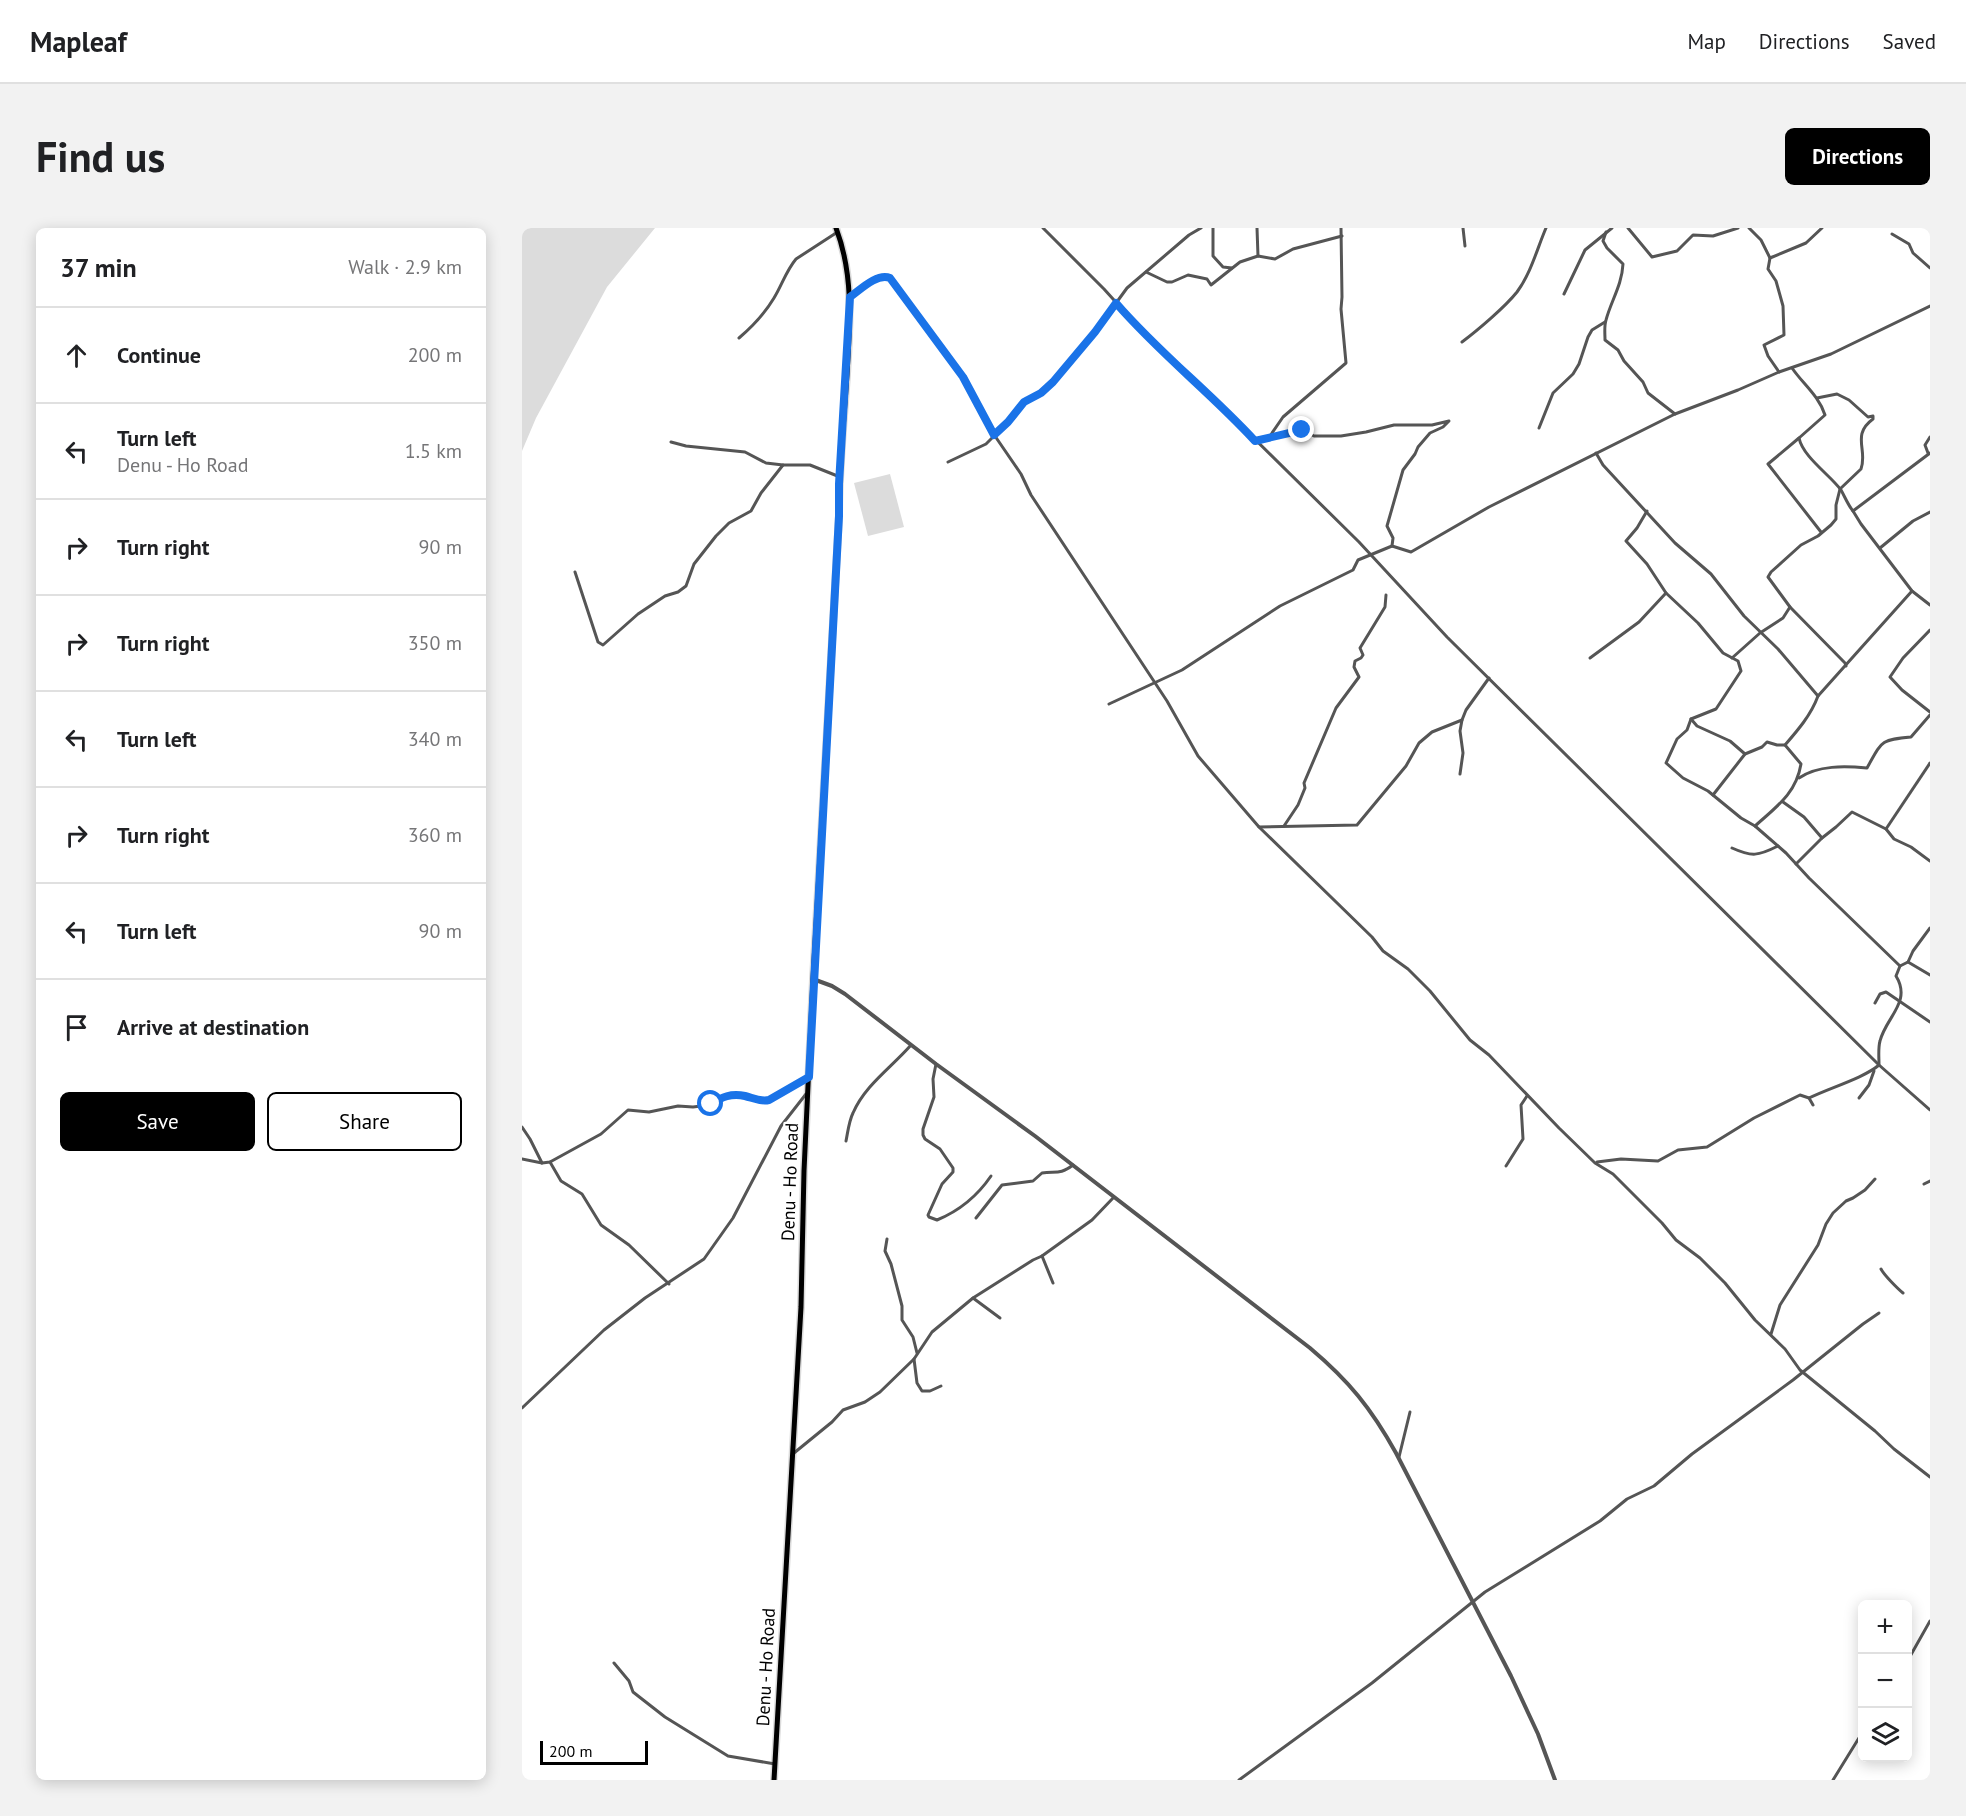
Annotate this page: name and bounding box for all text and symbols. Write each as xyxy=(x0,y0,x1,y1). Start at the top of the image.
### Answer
text: Mapleaf xyxy=(30,23,127,60)
text: Map xyxy=(1687,28,1726,55)
text: Directions xyxy=(1759,28,1850,55)
text: Saved xyxy=(1883,28,1936,55)
button: Directions xyxy=(1785,128,1930,185)
text: Find us xyxy=(36,129,165,184)
text: 37 min xyxy=(60,251,137,284)
text: Walk · 2.9 km xyxy=(348,254,462,280)
icon: ahead xyxy=(60,339,93,372)
text: Continue xyxy=(117,341,201,369)
text: 200 m xyxy=(408,342,462,368)
route end xyxy=(1288,416,1314,442)
text: Turn left xyxy=(117,424,197,452)
icon: left xyxy=(60,435,93,468)
text: 1.5 km xyxy=(405,438,462,464)
text: Denu - Ho Road xyxy=(117,452,248,478)
icon: right xyxy=(60,531,93,564)
text: Turn right xyxy=(117,533,209,561)
text: 90 m xyxy=(419,534,462,560)
icon: right xyxy=(60,627,93,660)
text: Turn right xyxy=(117,629,209,657)
text: 350 m xyxy=(408,630,462,656)
icon: left xyxy=(60,723,93,756)
text: Turn left xyxy=(117,725,197,753)
text: 340 m xyxy=(408,726,462,752)
icon: right xyxy=(60,819,93,852)
text: Turn right xyxy=(117,821,209,849)
text: 360 m xyxy=(408,822,462,848)
icon: left xyxy=(60,915,93,948)
text: Turn left xyxy=(117,917,197,945)
text: 90 m xyxy=(419,918,462,944)
icon: arrive xyxy=(60,1011,93,1044)
text: Arrive at destination xyxy=(117,1013,309,1041)
route start xyxy=(697,1090,723,1116)
button: Save xyxy=(60,1092,255,1151)
button: Share xyxy=(267,1092,462,1151)
street label: Denu - Ho Road xyxy=(776,1122,803,1242)
map controls xyxy=(1858,1600,1912,1762)
button: + xyxy=(1858,1600,1912,1654)
street label: Denu - Ho Road xyxy=(751,1607,780,1727)
button: − xyxy=(1858,1654,1912,1708)
button: layers xyxy=(1858,1708,1912,1762)
scale bar xyxy=(540,1738,648,1766)
text: 200 m xyxy=(549,1741,592,1761)

